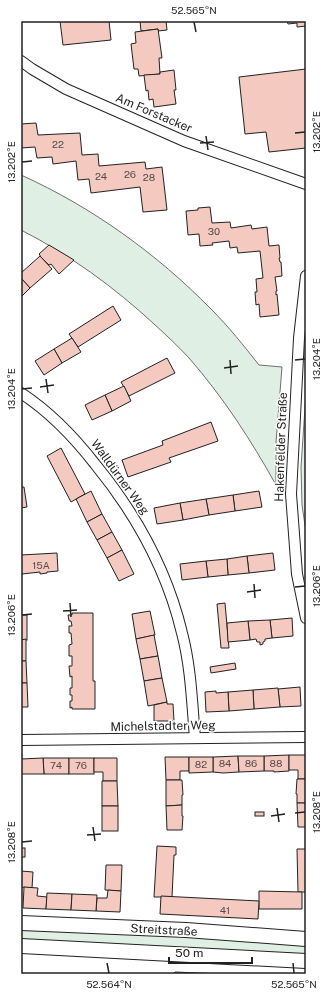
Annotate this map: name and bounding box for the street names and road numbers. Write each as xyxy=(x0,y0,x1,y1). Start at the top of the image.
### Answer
street label: Am Forstacker xyxy=(114,91,195,136)
street label: Hakenfelder Straße xyxy=(272,392,290,502)
street label: Walldürner Weg xyxy=(88,437,152,517)
street label: Michelstadter Weg xyxy=(110,718,216,734)
street label: Streitstraße xyxy=(130,921,198,939)

